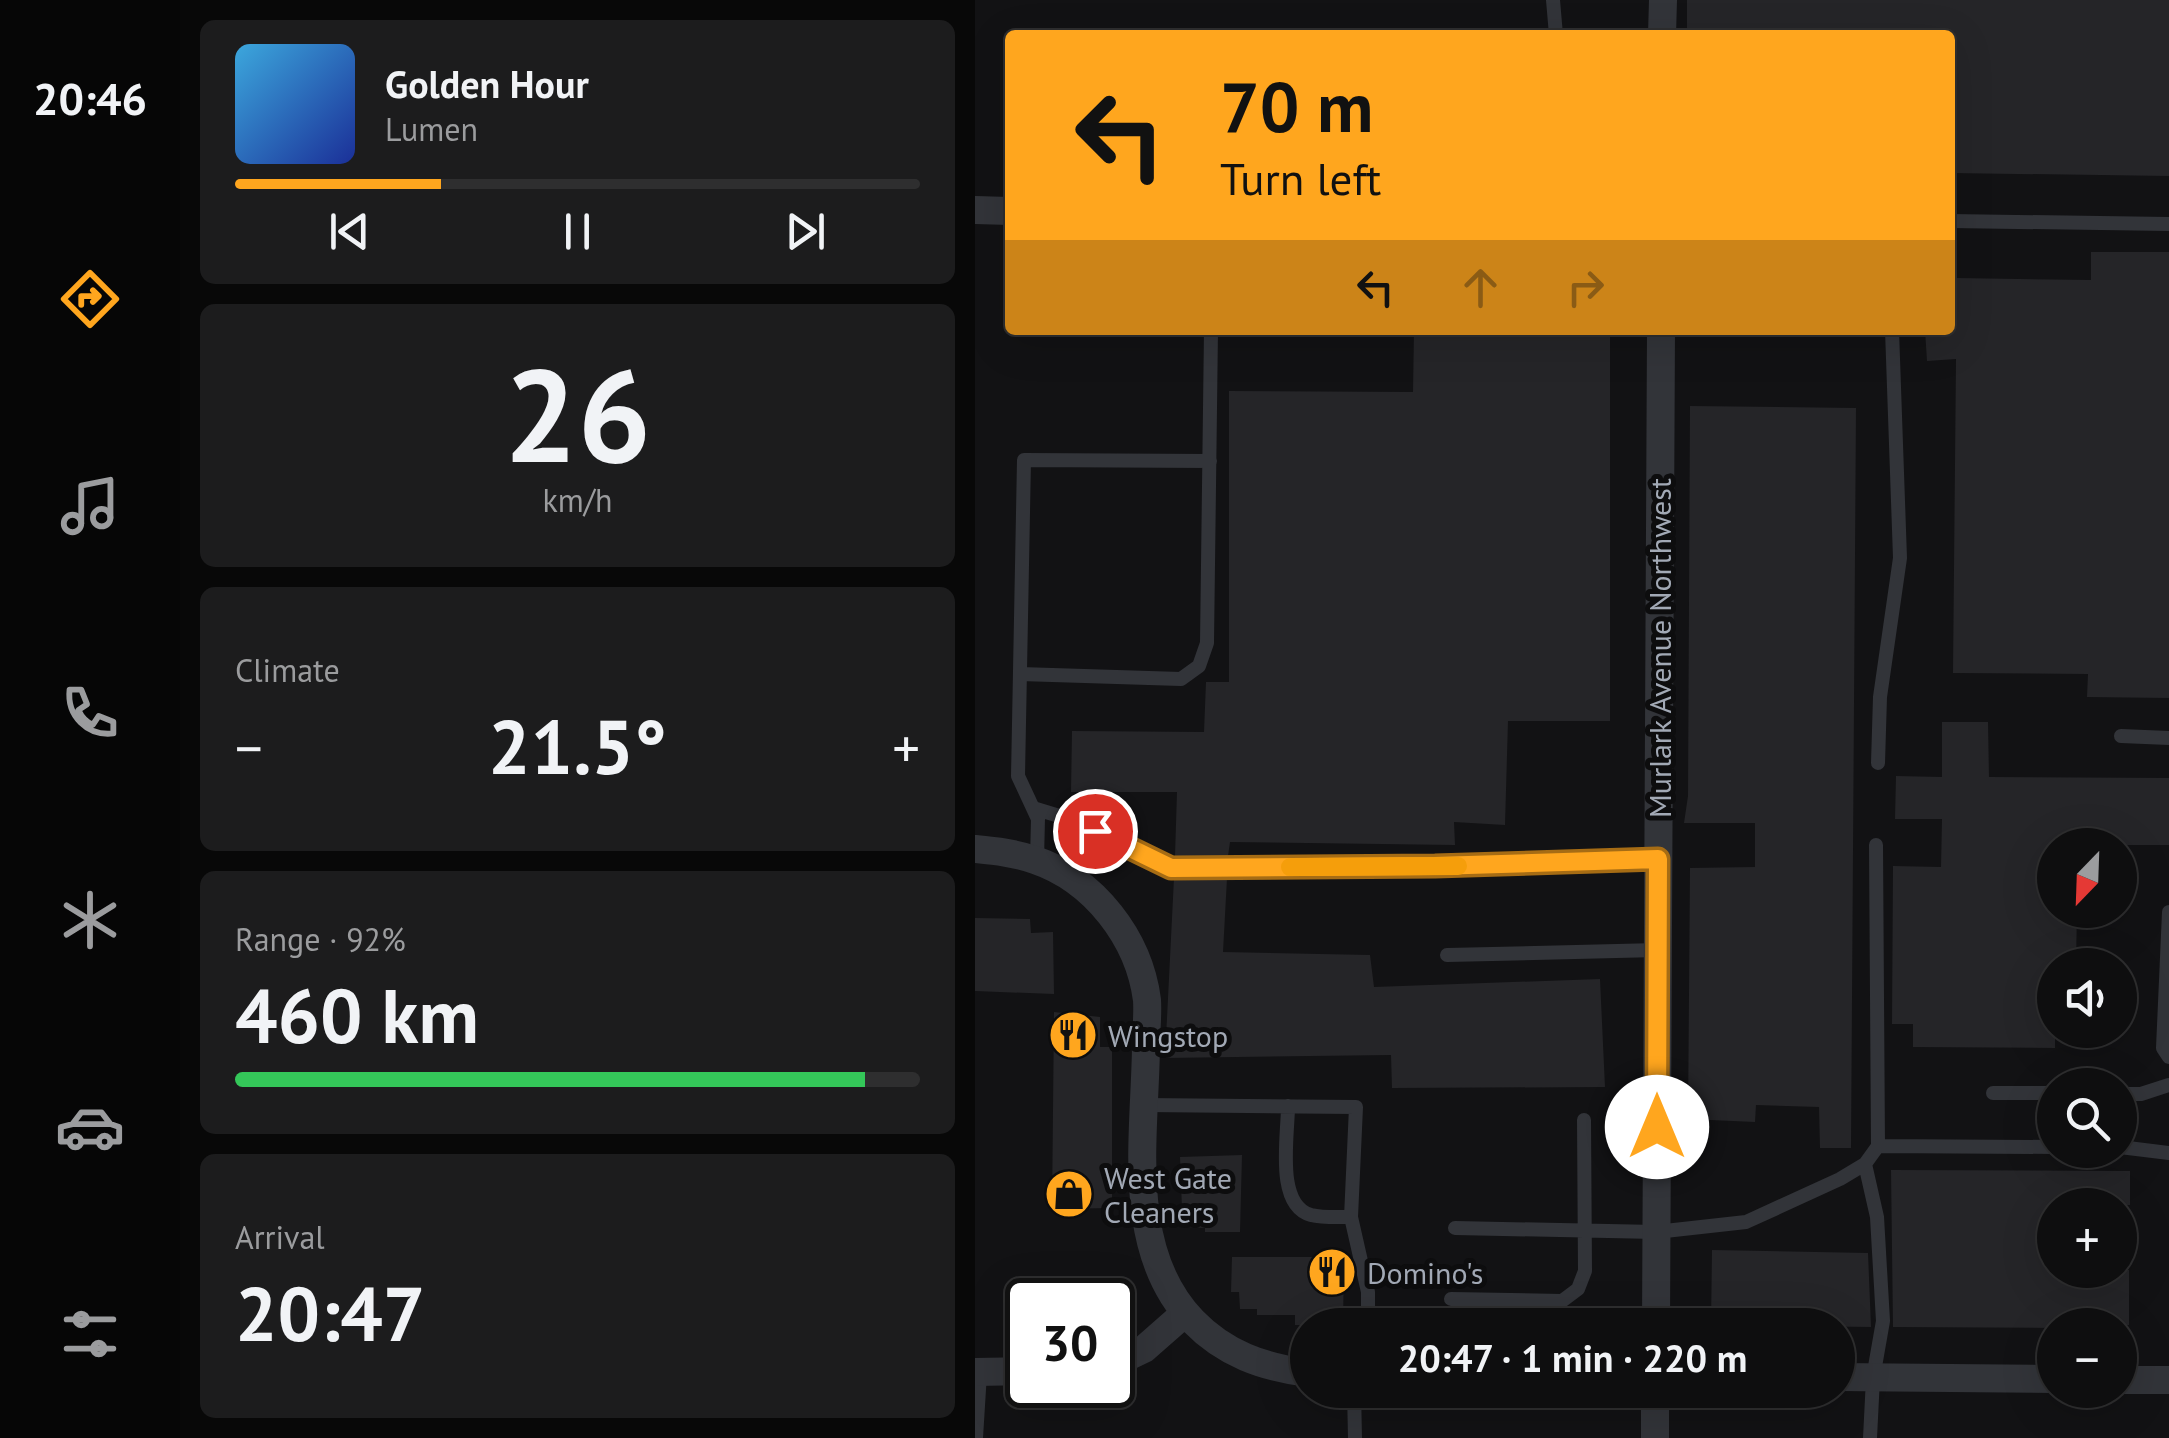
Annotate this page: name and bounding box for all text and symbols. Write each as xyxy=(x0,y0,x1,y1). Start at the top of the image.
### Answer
text: Golden Hour xyxy=(385,59,589,108)
text: 70 m xyxy=(1220,61,1373,151)
text: 20:46 xyxy=(33,69,147,127)
icon: left xyxy=(1055,70,1185,200)
text: Lumen xyxy=(385,108,478,150)
text: Turn left xyxy=(1220,149,1381,207)
icon: previous xyxy=(322,204,377,259)
icon: pause xyxy=(550,204,605,259)
icon: next xyxy=(778,204,833,259)
icon: left xyxy=(1348,260,1403,315)
icon: ahead xyxy=(1453,260,1508,315)
icon: right xyxy=(1558,260,1613,315)
icon: directions xyxy=(55,264,125,334)
text: 26 xyxy=(504,330,651,498)
icon: music xyxy=(55,471,125,541)
street label: Murlark Avenue Northwest xyxy=(1640,478,1679,818)
text: km/h xyxy=(542,479,613,521)
text: Climate xyxy=(235,649,340,691)
icon: phone xyxy=(55,678,125,748)
text: 21.5° xyxy=(488,698,667,795)
text: − xyxy=(235,712,263,783)
text: + xyxy=(892,712,920,783)
pin xyxy=(1053,789,1138,874)
icon: arrive xyxy=(1068,804,1123,859)
north arrow xyxy=(2037,828,2137,928)
map controls xyxy=(2037,828,2137,1408)
icon: climate xyxy=(55,885,125,955)
text: Range · 92% xyxy=(235,918,406,960)
button: sound xyxy=(2037,948,2137,1048)
text: 460 km xyxy=(235,967,479,1064)
restaurant icon: Wingstop xyxy=(1047,1009,1099,1061)
place label: Wingstop xyxy=(1108,1016,1228,1055)
button: search xyxy=(2037,1068,2137,1168)
position arrow xyxy=(1605,1075,1709,1179)
icon: car xyxy=(55,1092,125,1162)
place label: West Gate Cleaners xyxy=(1104,1158,1232,1231)
shop icon: West Gate Cleaners xyxy=(1043,1168,1095,1220)
button: + xyxy=(2037,1188,2137,1288)
text: Arrival xyxy=(235,1216,325,1258)
restaurant icon: Domino's xyxy=(1306,1246,1358,1298)
place label: Domino's xyxy=(1367,1253,1483,1292)
text: 20:47 xyxy=(235,1265,425,1362)
speed limit sign: 30 xyxy=(1005,1278,1135,1408)
icon: filters xyxy=(55,1299,125,1369)
button: − xyxy=(2037,1308,2137,1408)
text: 20:47 · 1 min · 220 m xyxy=(1398,1333,1747,1382)

